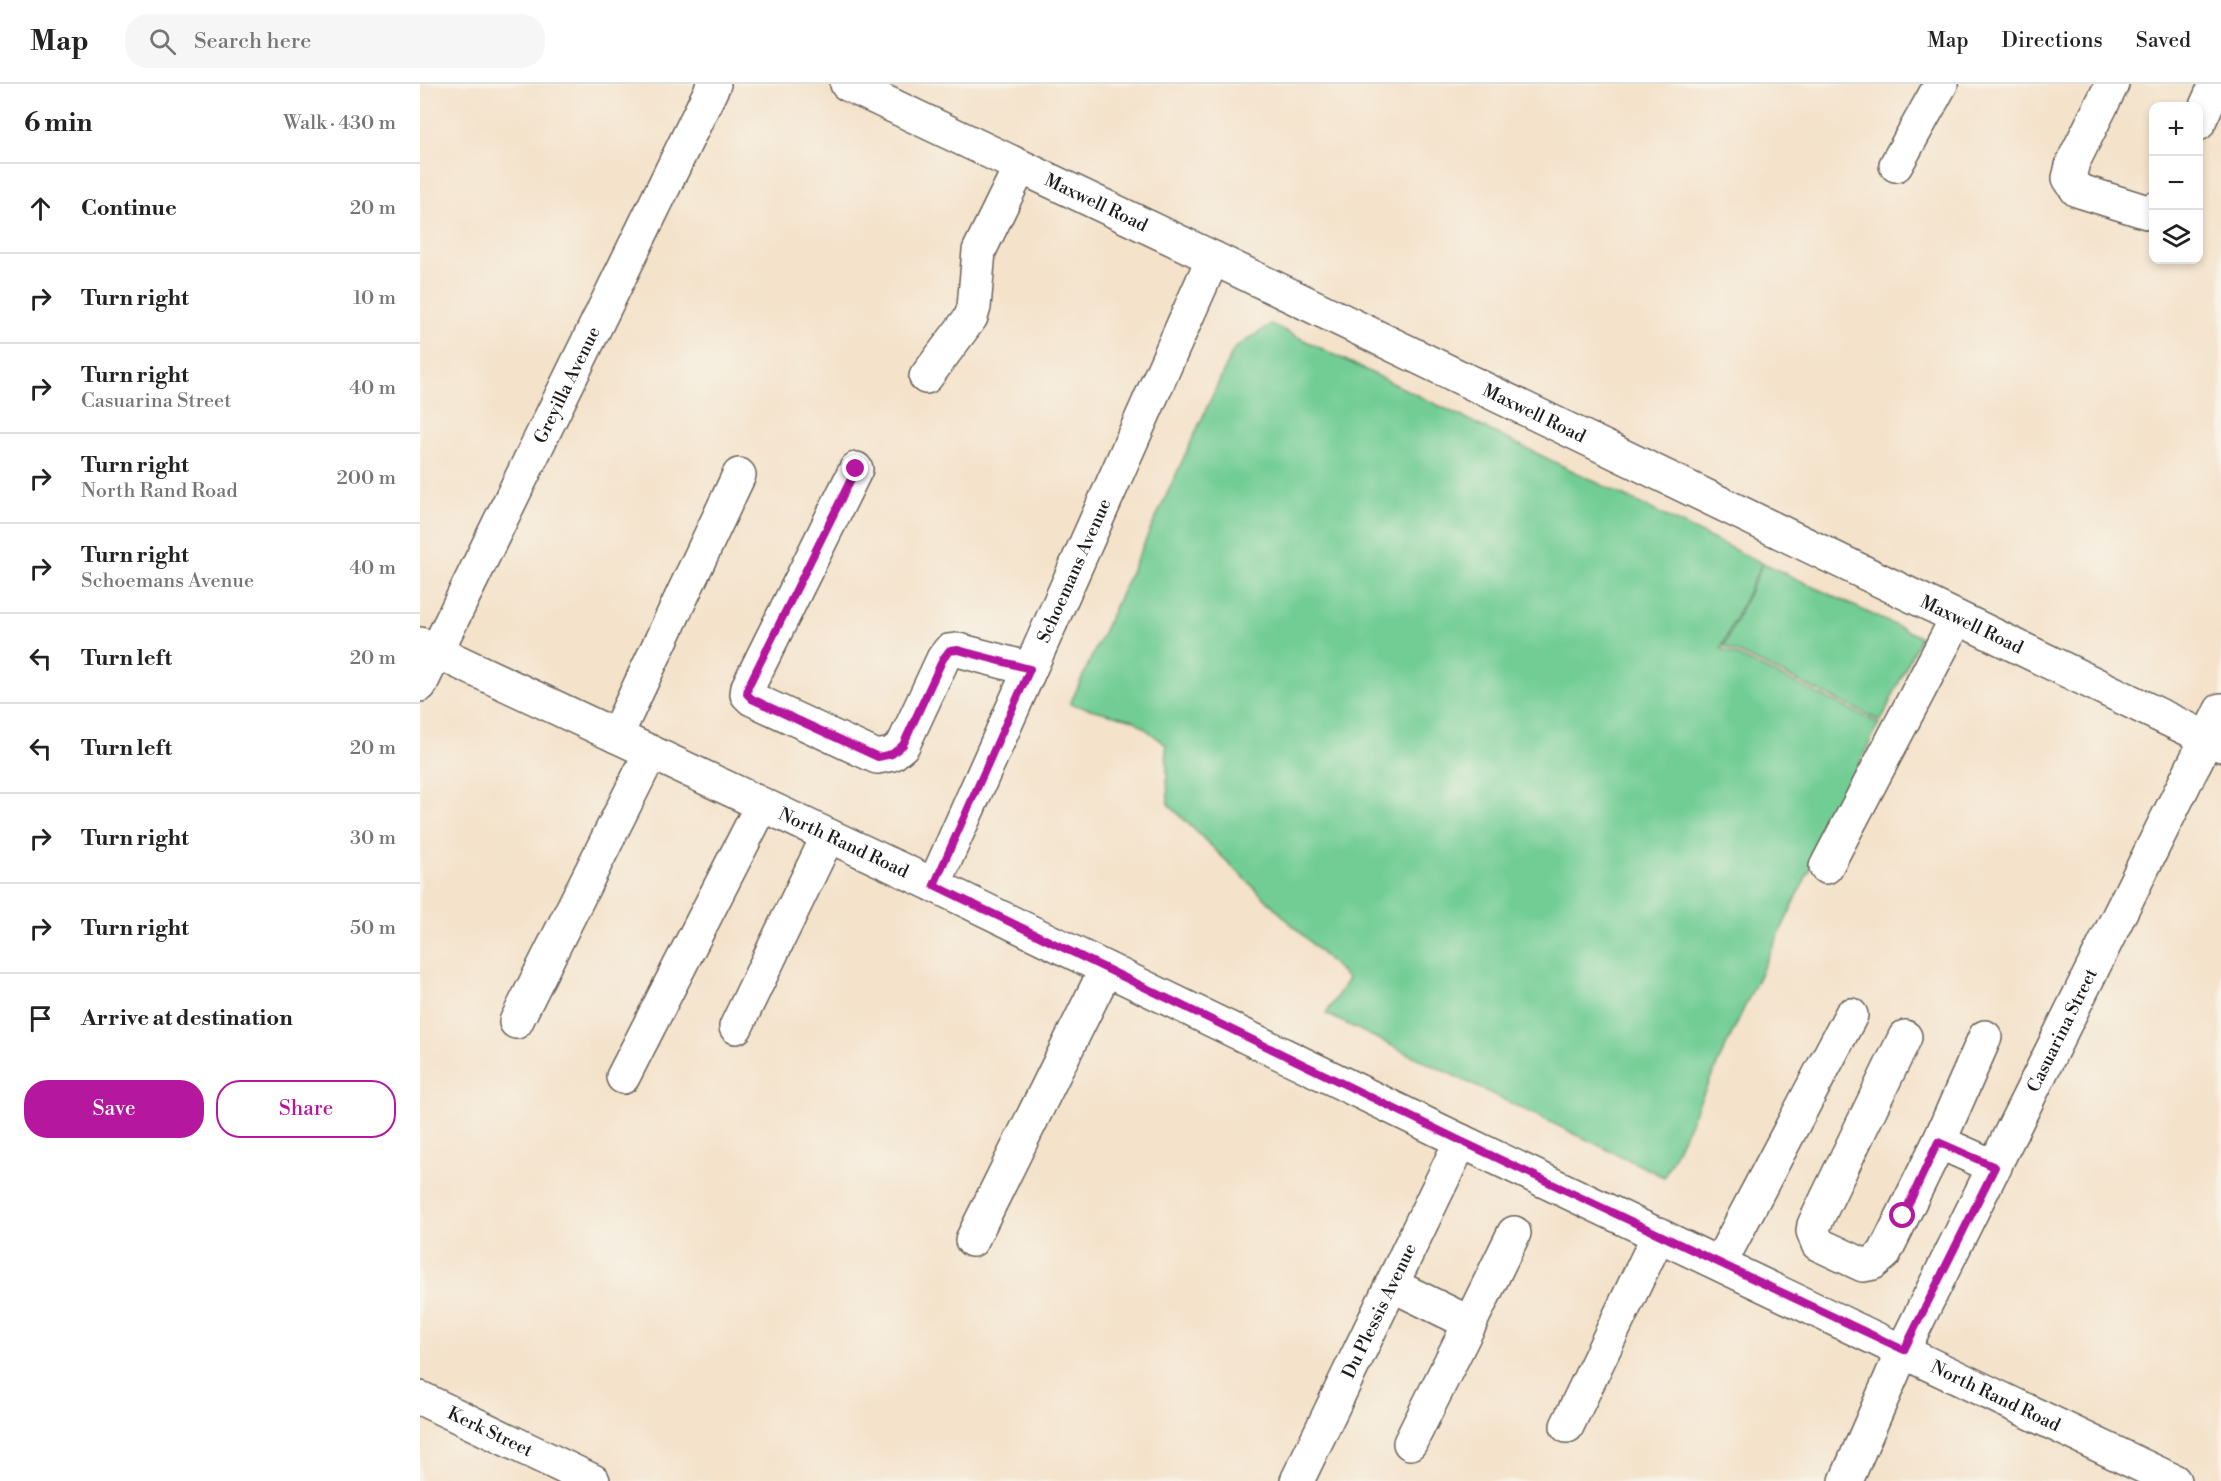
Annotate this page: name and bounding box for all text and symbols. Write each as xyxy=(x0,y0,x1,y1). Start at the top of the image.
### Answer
search box xyxy=(125,14,545,68)
text: Map xyxy=(30,24,89,59)
icon: search xyxy=(146,25,179,58)
text: Search here xyxy=(194,28,311,55)
text: Map xyxy=(1927,28,1969,54)
text: Directions xyxy=(2002,28,2103,54)
text: Saved xyxy=(2136,28,2191,54)
map controls xyxy=(2149,102,2203,264)
button: + xyxy=(2149,102,2203,156)
text: 6 min xyxy=(24,107,92,139)
text: Walk · 430 m xyxy=(283,111,396,136)
button: − xyxy=(2149,156,2203,210)
street label: Maxwell Road xyxy=(1041,168,1152,237)
icon: ahead xyxy=(24,192,57,225)
text: Continue xyxy=(81,195,177,222)
text: 20 m xyxy=(350,196,396,221)
button: layers xyxy=(2149,210,2203,264)
icon: right xyxy=(24,282,57,315)
text: Turn right xyxy=(81,285,189,312)
text: 10 m xyxy=(353,286,396,311)
street label: Greyilla Avenue xyxy=(528,323,605,447)
text: Turn right xyxy=(81,362,189,389)
icon: right xyxy=(24,372,57,405)
text: 40 m xyxy=(349,376,396,401)
street label: Maxwell Road xyxy=(1479,379,1590,448)
text: Casuarina Street xyxy=(81,389,231,414)
text: Turn right xyxy=(81,452,189,479)
route end xyxy=(842,455,868,481)
icon: right xyxy=(24,462,57,495)
text: 200 m xyxy=(336,466,396,491)
text: North Rand Road xyxy=(81,479,238,504)
street label: Schoemans Avenue xyxy=(1032,495,1116,647)
text: Turn right xyxy=(81,542,189,569)
icon: right xyxy=(24,552,57,585)
text: 40 m xyxy=(349,556,396,581)
text: Schoemans Avenue xyxy=(81,569,254,594)
street label: Maxwell Road xyxy=(1917,590,2028,660)
icon: left xyxy=(24,642,57,675)
text: Turn left xyxy=(81,645,172,672)
text: 20 m xyxy=(350,646,396,671)
icon: left xyxy=(24,732,57,765)
text: Turn left xyxy=(81,735,172,762)
text: 20 m xyxy=(350,736,396,761)
street label: North Rand Road xyxy=(775,802,913,883)
icon: right xyxy=(24,822,57,855)
text: Turn right xyxy=(81,825,189,852)
text: 30 m xyxy=(350,826,396,851)
icon: right xyxy=(24,912,57,945)
text: Turn right xyxy=(81,915,189,942)
text: 50 m xyxy=(350,916,396,941)
street label: Casuarina Street xyxy=(2022,964,2103,1096)
icon: arrive xyxy=(24,1002,57,1035)
text: Arrive at destination xyxy=(81,1005,293,1032)
button: Save xyxy=(24,1080,204,1138)
button: Share xyxy=(216,1080,396,1138)
route start xyxy=(1889,1202,1915,1228)
street label: Du Plessis Avenue xyxy=(1337,1239,1421,1382)
street label: North Rand Road xyxy=(1927,1355,2065,1437)
street label: Kerk Street xyxy=(444,1402,537,1462)

